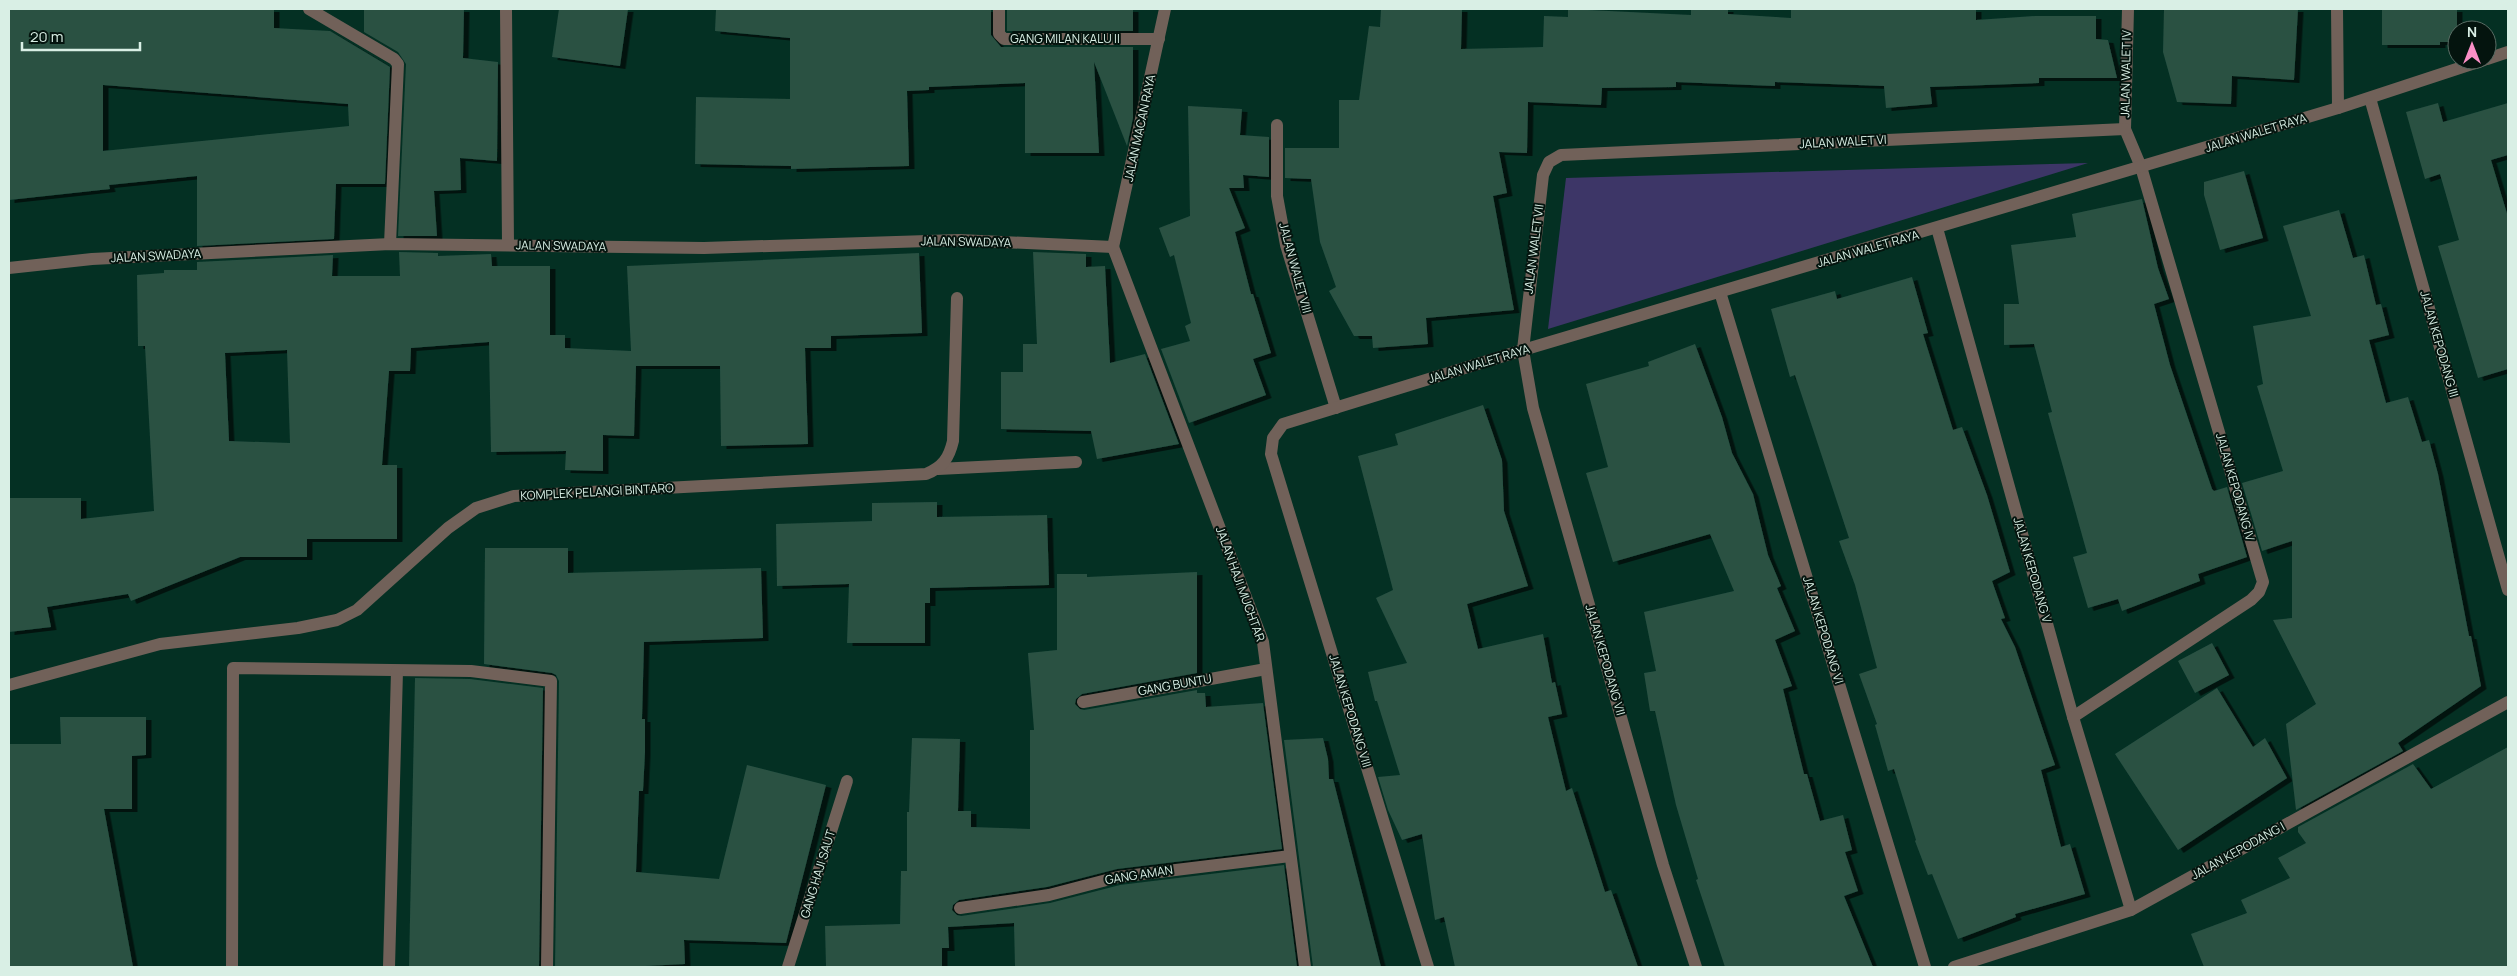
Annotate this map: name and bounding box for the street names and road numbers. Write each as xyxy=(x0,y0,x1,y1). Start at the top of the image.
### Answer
street label: JALAN WALET IV xyxy=(2116,29,2135,118)
street label: GANG MILAN KALU II xyxy=(1010,30,1120,47)
street label: JALAN MACAN RAYA xyxy=(1120,72,1159,183)
street label: JALAN WALET RAYA xyxy=(2203,109,2309,156)
street label: JALAN WALET VI xyxy=(1799,131,1887,152)
street label: JALAN WALET VII xyxy=(1520,203,1547,295)
street label: JALAN WALET VIII xyxy=(1275,221,1316,315)
street label: JALAN WALET RAYA xyxy=(1815,226,1921,271)
street label: JALAN SWADAYA xyxy=(921,232,1012,251)
street label: JALAN SWADAYA xyxy=(516,236,607,255)
street label: JALAN SWADAYA xyxy=(110,245,202,266)
street label: JALAN KEPODANG III xyxy=(2416,289,2463,399)
street label: JALAN WALET RAYA xyxy=(1426,340,1532,387)
street label: JALAN KEPODANG IV xyxy=(2212,431,2259,544)
street label: KOMPLEK PELANGI BINTARO xyxy=(520,479,675,504)
street label: JALAN KEPODANG V xyxy=(2009,515,2056,625)
street label: JALAN HAJI MUCHTAR xyxy=(1212,524,1269,644)
street label: JALAN KEPODANG VI xyxy=(1799,574,1848,686)
street label: JALAN KEPODANG VII xyxy=(1582,602,1629,717)
street label: JALAN KEPODANG VIII xyxy=(1325,652,1376,769)
street label: GANG BUNTU xyxy=(1137,670,1213,699)
street label: JALAN KEPODANG I xyxy=(2188,818,2288,883)
street label: GANG HAJI SAUT xyxy=(796,827,839,920)
street label: GANG AMAN xyxy=(1104,861,1174,888)

